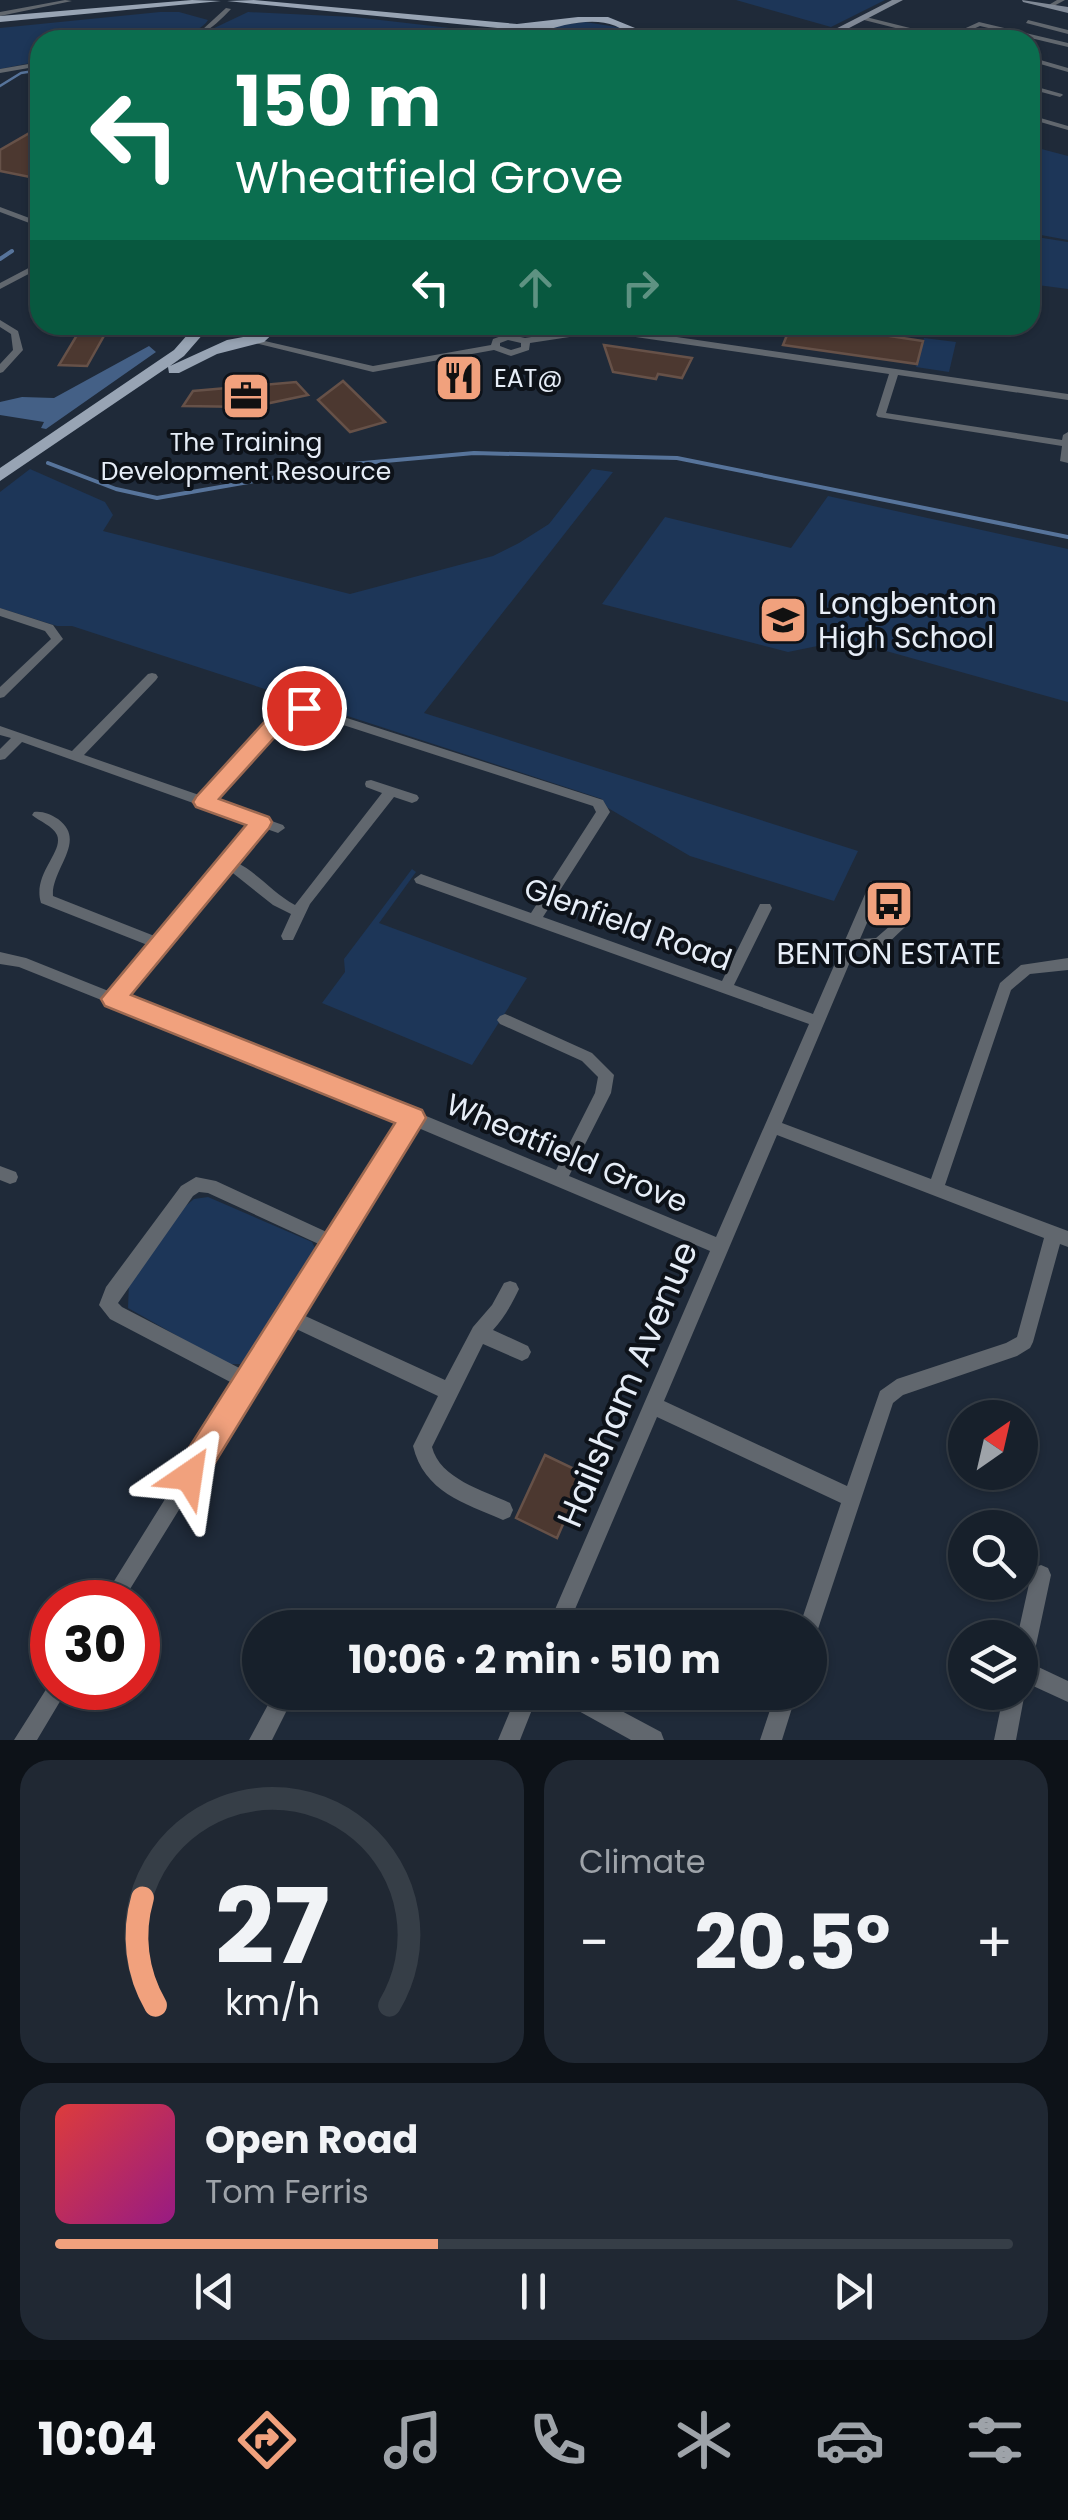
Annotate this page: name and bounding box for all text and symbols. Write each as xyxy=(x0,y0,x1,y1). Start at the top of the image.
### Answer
text: 150 m xyxy=(235,52,441,151)
icon: left xyxy=(70,70,200,200)
text: Wheatfield Grove xyxy=(235,146,623,209)
icon: left xyxy=(403,260,458,315)
icon: ahead xyxy=(508,260,563,315)
icon: right xyxy=(613,260,668,315)
restaurant icon: EAT@ xyxy=(433,352,485,404)
place label: EAT@ xyxy=(494,361,563,396)
office icon: The Training Development Resource xyxy=(220,370,272,422)
place label: The Training Development Resource xyxy=(101,425,391,489)
place label: Longbenton High School xyxy=(818,582,997,659)
school or university icon: Longbenton High School xyxy=(757,594,809,646)
pin xyxy=(262,666,347,751)
icon: arrive xyxy=(277,681,332,736)
street label: Glenfield Road xyxy=(518,867,738,981)
bus stop icon: BENTON ESTATE xyxy=(863,878,915,930)
place label: BENTON ESTATE xyxy=(777,932,1001,975)
street label: Wheatfield Grove xyxy=(439,1083,695,1223)
street label: Hailsham Avenue xyxy=(545,1233,709,1535)
north arrow xyxy=(948,1400,1038,1490)
map controls xyxy=(948,1400,1038,1710)
position arrow xyxy=(137,1424,241,1528)
button: search xyxy=(948,1510,1038,1600)
speed limit sign: 30 xyxy=(30,1580,160,1710)
button: layers xyxy=(948,1620,1038,1710)
text: 10:06 · 2 min · 510 m xyxy=(348,1633,721,1686)
text: Climate xyxy=(579,1839,706,1884)
text: 27 xyxy=(214,1854,330,1999)
text: 20.5° xyxy=(694,1890,891,1995)
text: − xyxy=(579,1904,609,1981)
text: + xyxy=(975,1904,1013,1981)
text: km/h xyxy=(224,1977,320,2028)
text: Open Road xyxy=(205,2113,418,2166)
text: Tom Ferris xyxy=(205,2169,369,2214)
icon: previous xyxy=(187,2264,242,2319)
icon: pause xyxy=(506,2264,561,2319)
icon: next xyxy=(826,2264,881,2319)
icon: directions xyxy=(232,2405,302,2475)
icon: music xyxy=(378,2405,448,2475)
icon: phone xyxy=(523,2405,593,2475)
icon: climate xyxy=(669,2405,739,2475)
icon: car xyxy=(815,2405,885,2475)
icon: filters xyxy=(960,2405,1030,2475)
text: 10:04 xyxy=(38,2408,157,2471)

